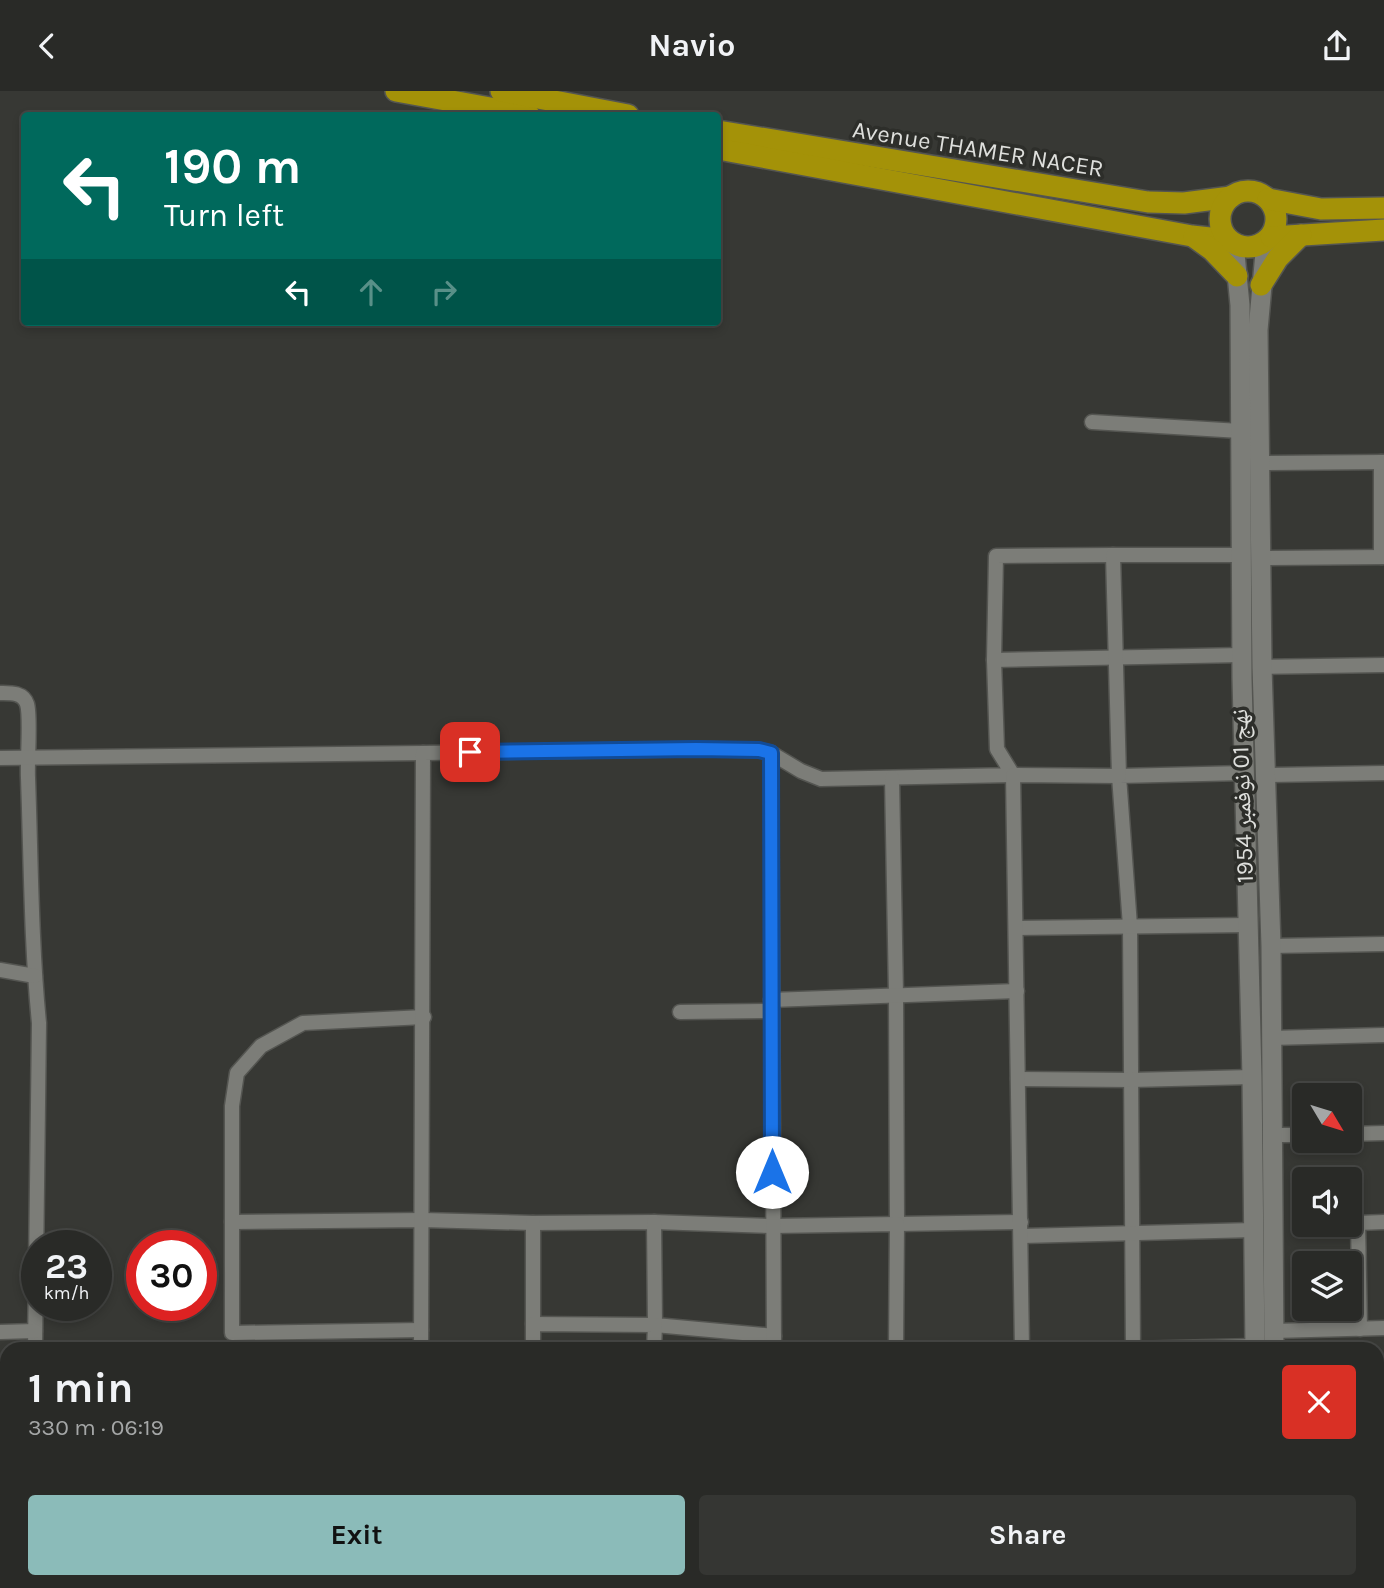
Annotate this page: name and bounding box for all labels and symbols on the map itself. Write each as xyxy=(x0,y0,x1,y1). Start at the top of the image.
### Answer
street label: Avenue THAMER NACER xyxy=(850,115,1106,183)
street label: نهج 01 نوفمبر 1954 xyxy=(1225,708,1260,884)
pin xyxy=(440,722,500,782)
north arrow xyxy=(1292,1083,1362,1153)
position arrow xyxy=(735,1135,809,1209)
speed limit sign: 30 xyxy=(126,1230,217,1321)

